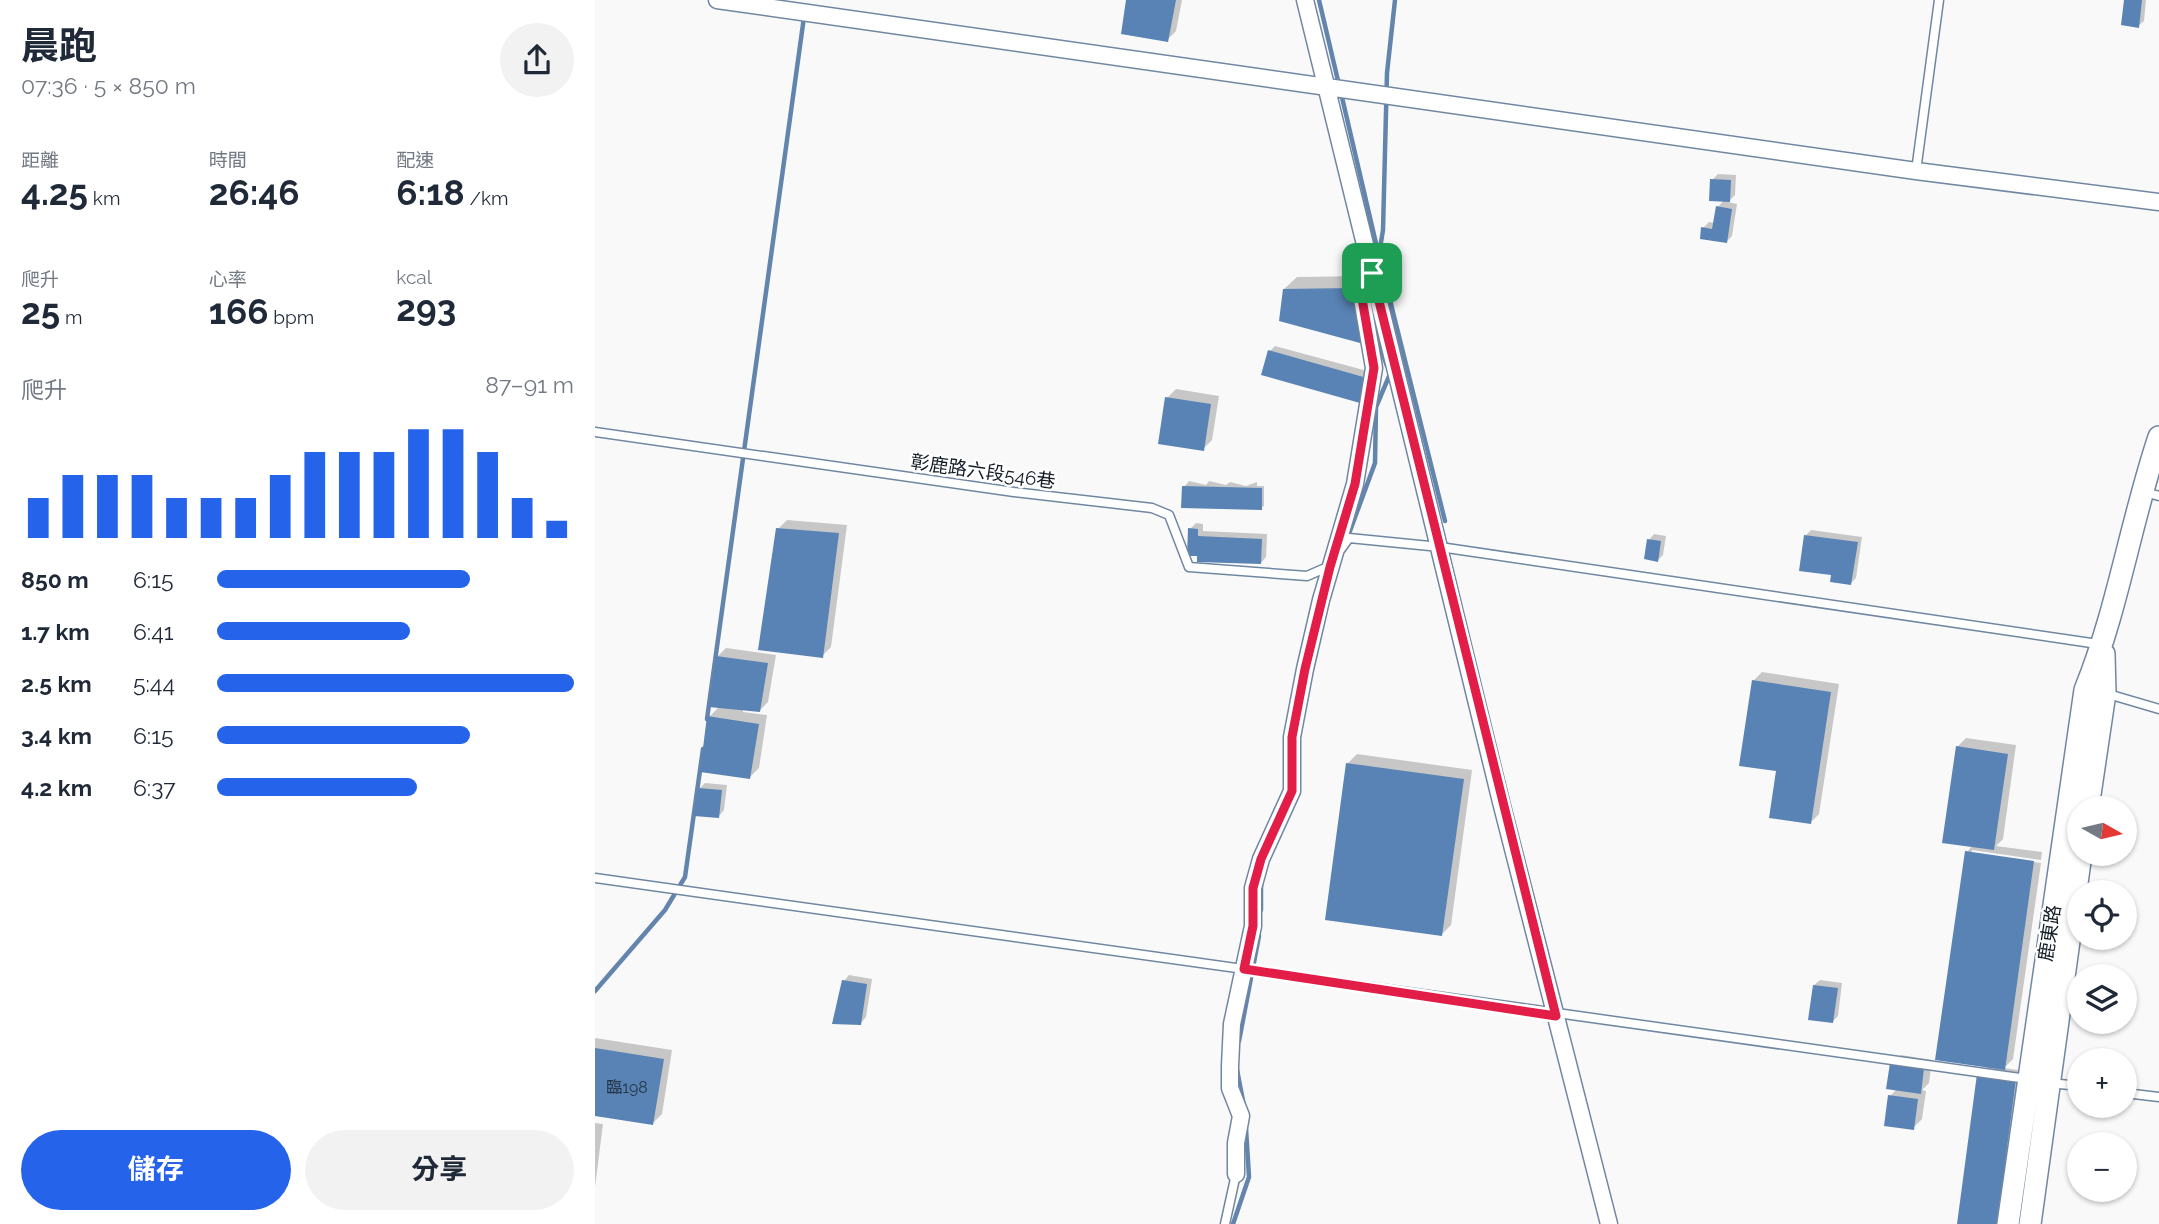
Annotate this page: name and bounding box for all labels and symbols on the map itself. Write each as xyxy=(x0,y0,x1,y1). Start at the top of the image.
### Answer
pin xyxy=(1342,243,1402,303)
street label: 彰鹿路六段546巷 xyxy=(909,450,1057,492)
north arrow xyxy=(2067,796,2137,866)
street label: 鹿東路 xyxy=(2034,903,2064,963)
house number: 臨198 xyxy=(606,1078,648,1097)

